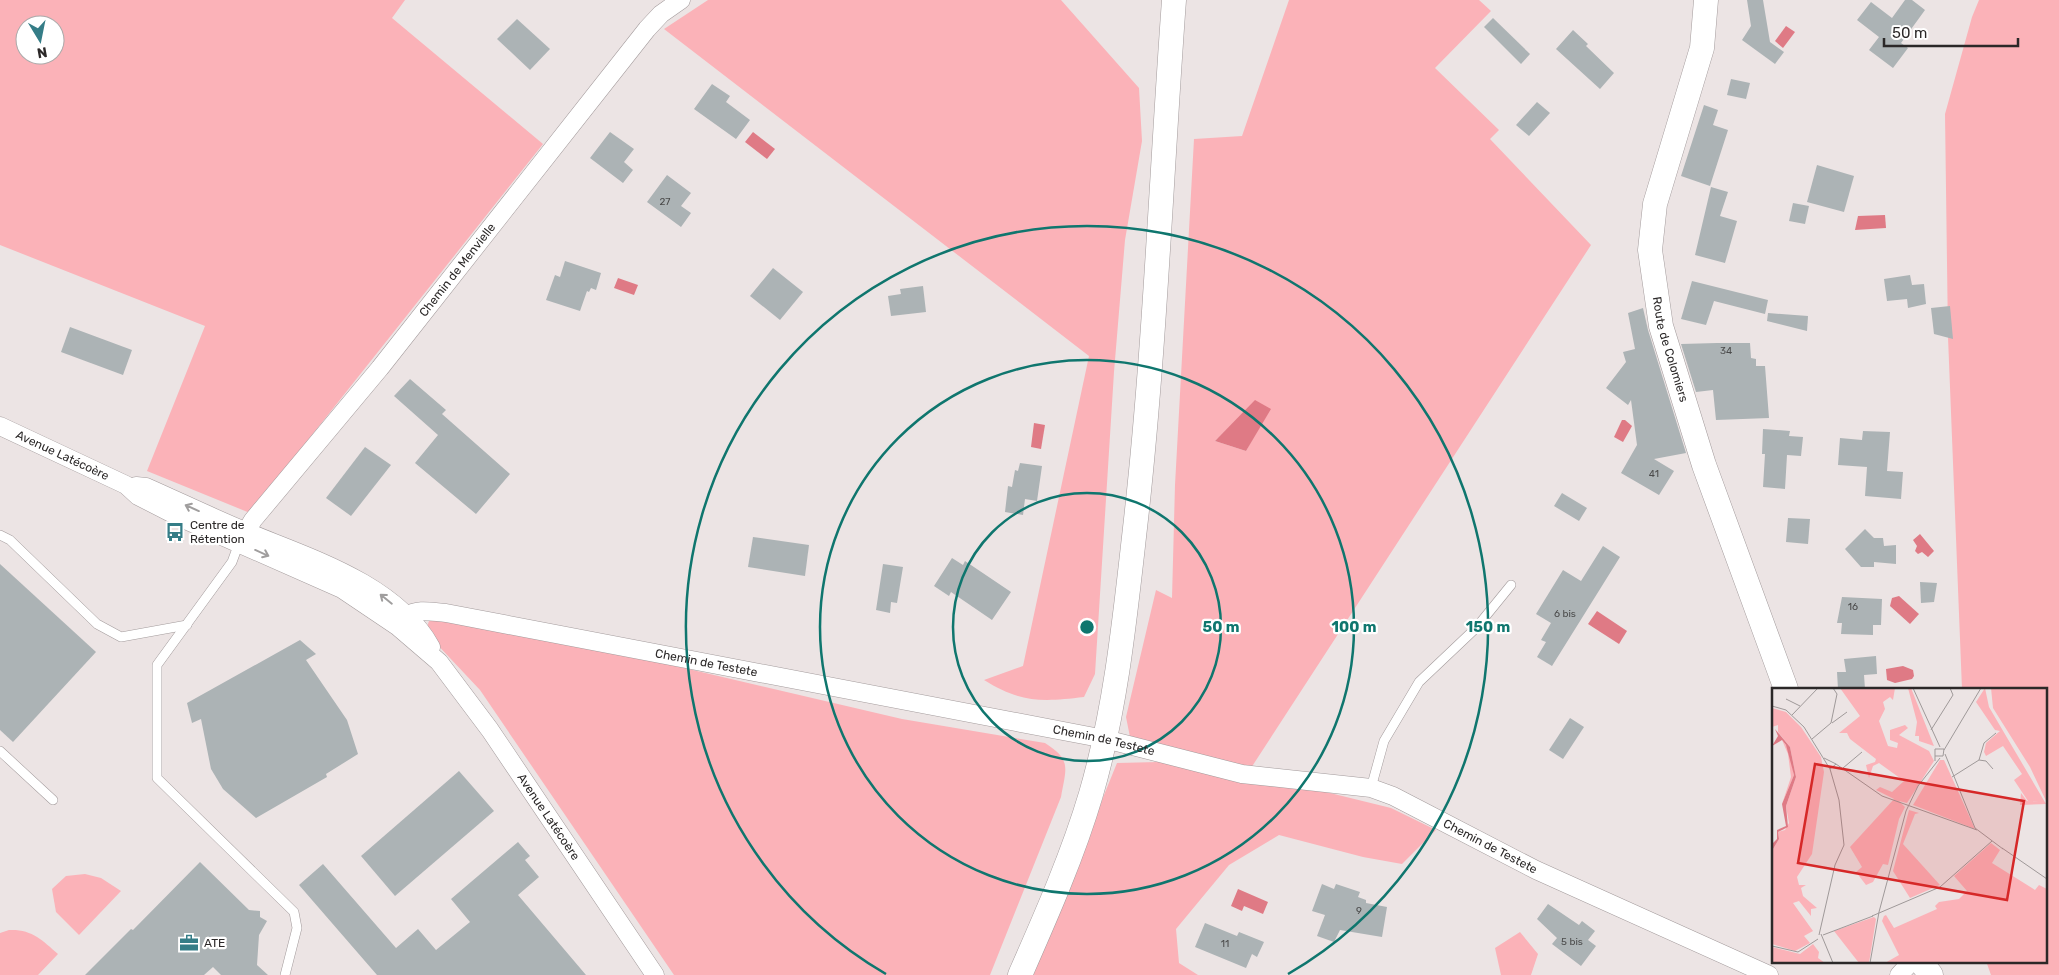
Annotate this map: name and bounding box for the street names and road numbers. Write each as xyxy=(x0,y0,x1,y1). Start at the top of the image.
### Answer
street label: Chemin de Menvielle xyxy=(416,220,499,319)
street label: Route de Colomiers xyxy=(1650,296,1691,404)
street label: Avenue Latécoère xyxy=(14,427,112,483)
street label: Chemin de Testete xyxy=(654,646,759,679)
street label: Chemin de Testete xyxy=(1052,722,1156,758)
street label: Avenue Latécoère xyxy=(514,771,583,863)
street label: Chemin de Testete xyxy=(1441,816,1540,877)

